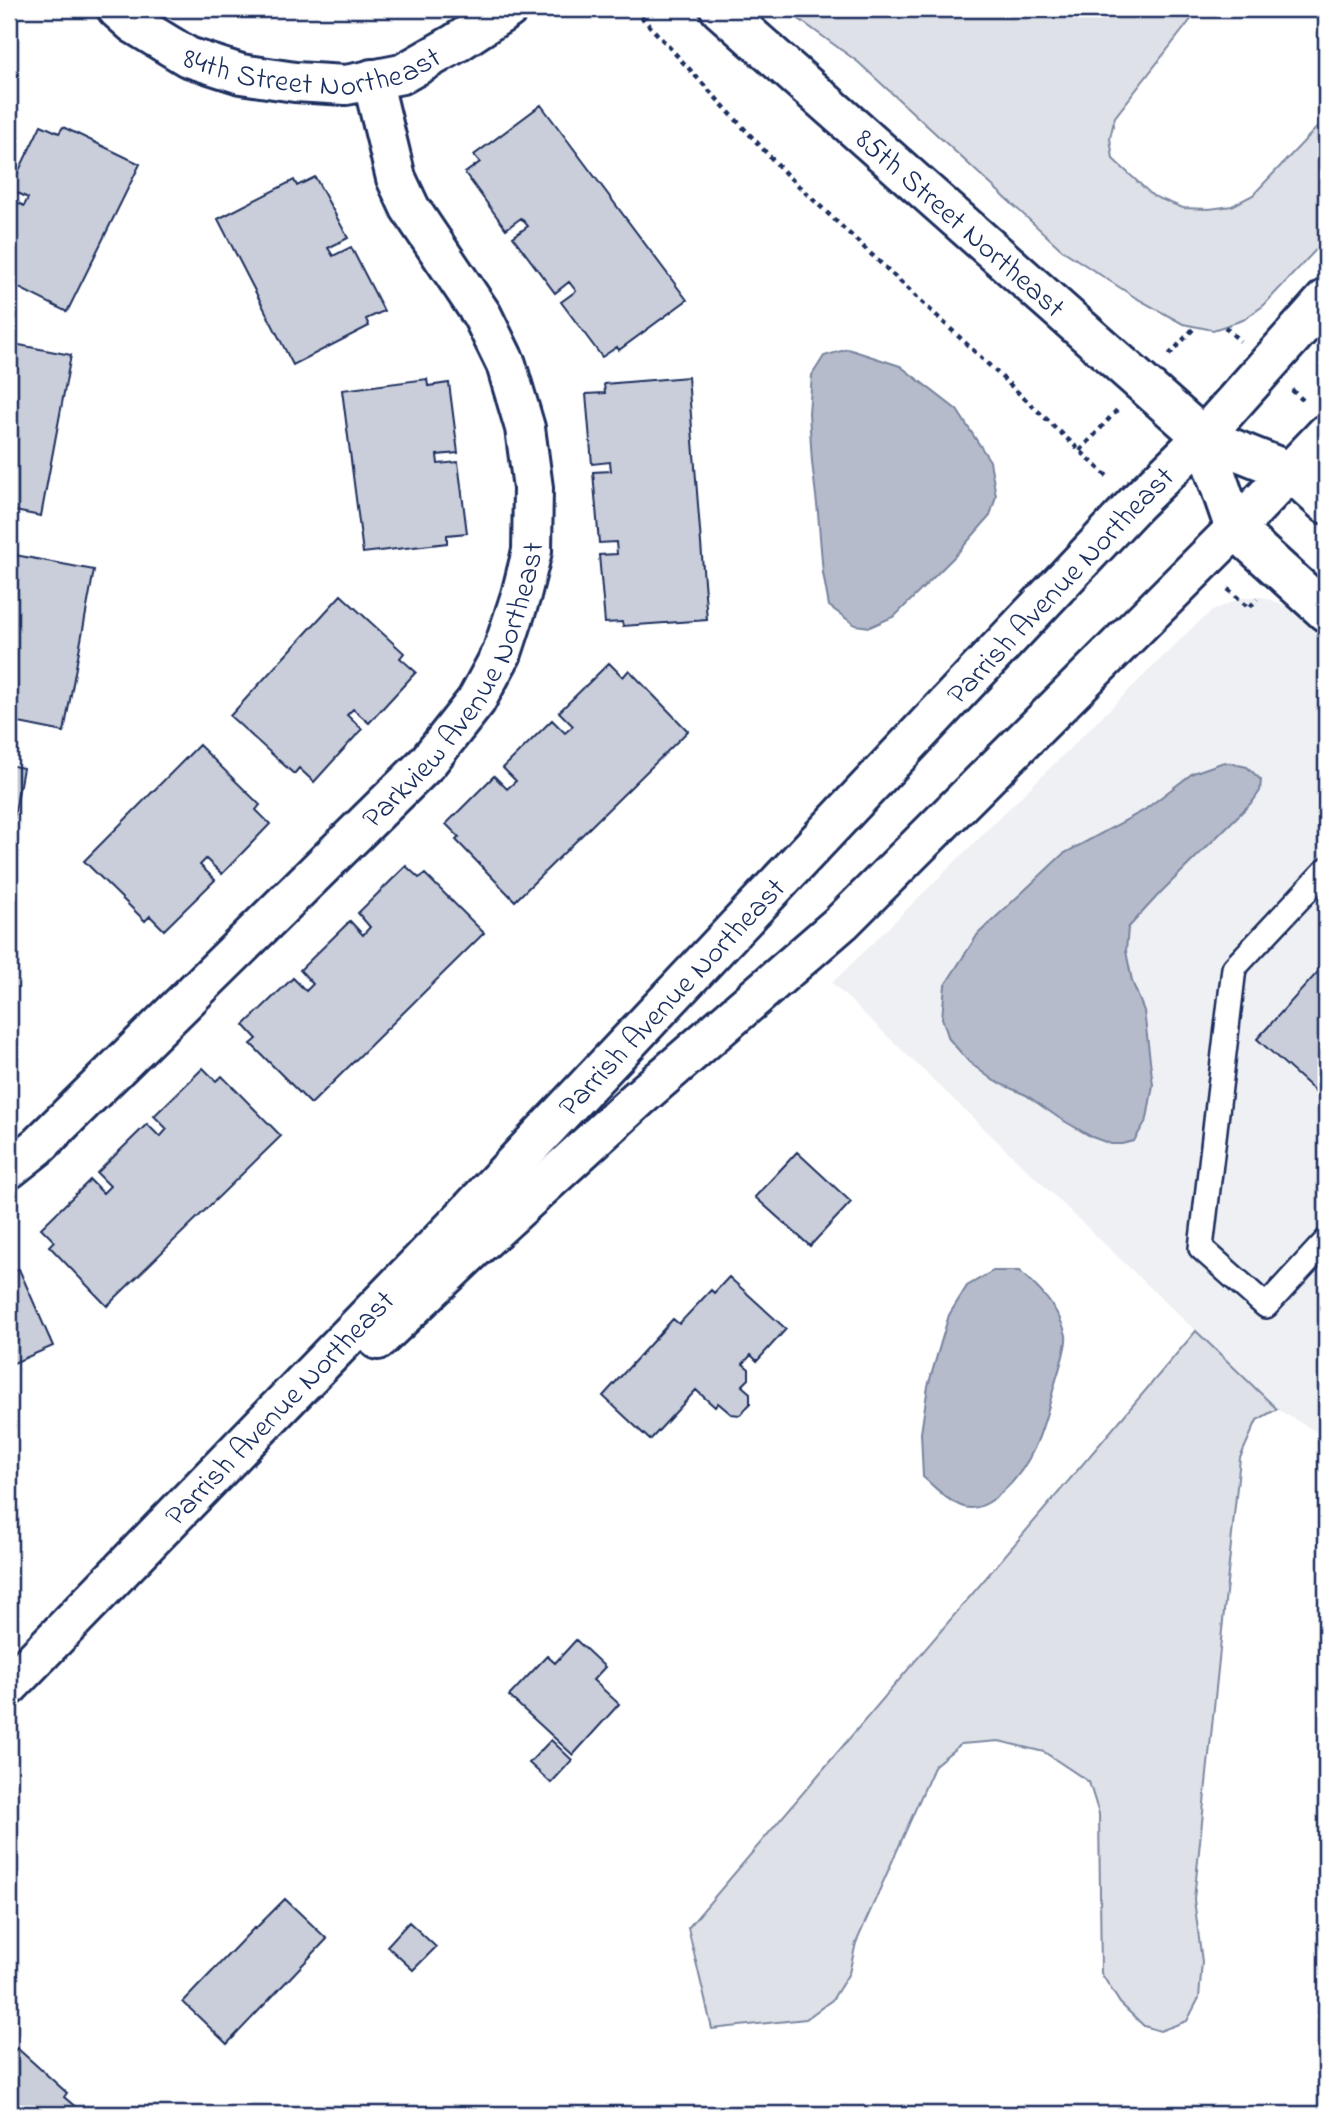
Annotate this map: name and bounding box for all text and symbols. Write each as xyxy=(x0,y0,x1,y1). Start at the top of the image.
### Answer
street label: 84th Street Northeast xyxy=(180,29,444,65)
text: 84th Street Northeast xyxy=(177,37,450,111)
street label: 85th Street Northeast xyxy=(844,119,1074,330)
street label: Parrish Avenue Northeast xyxy=(938,458,1186,716)
street label: Parkview Avenue Northeast xyxy=(353,542,557,840)
street label: Parrish Avenue Northeast xyxy=(550,869,797,1128)
street label: Parrish Avenue Northeast xyxy=(156,1281,407,1538)

